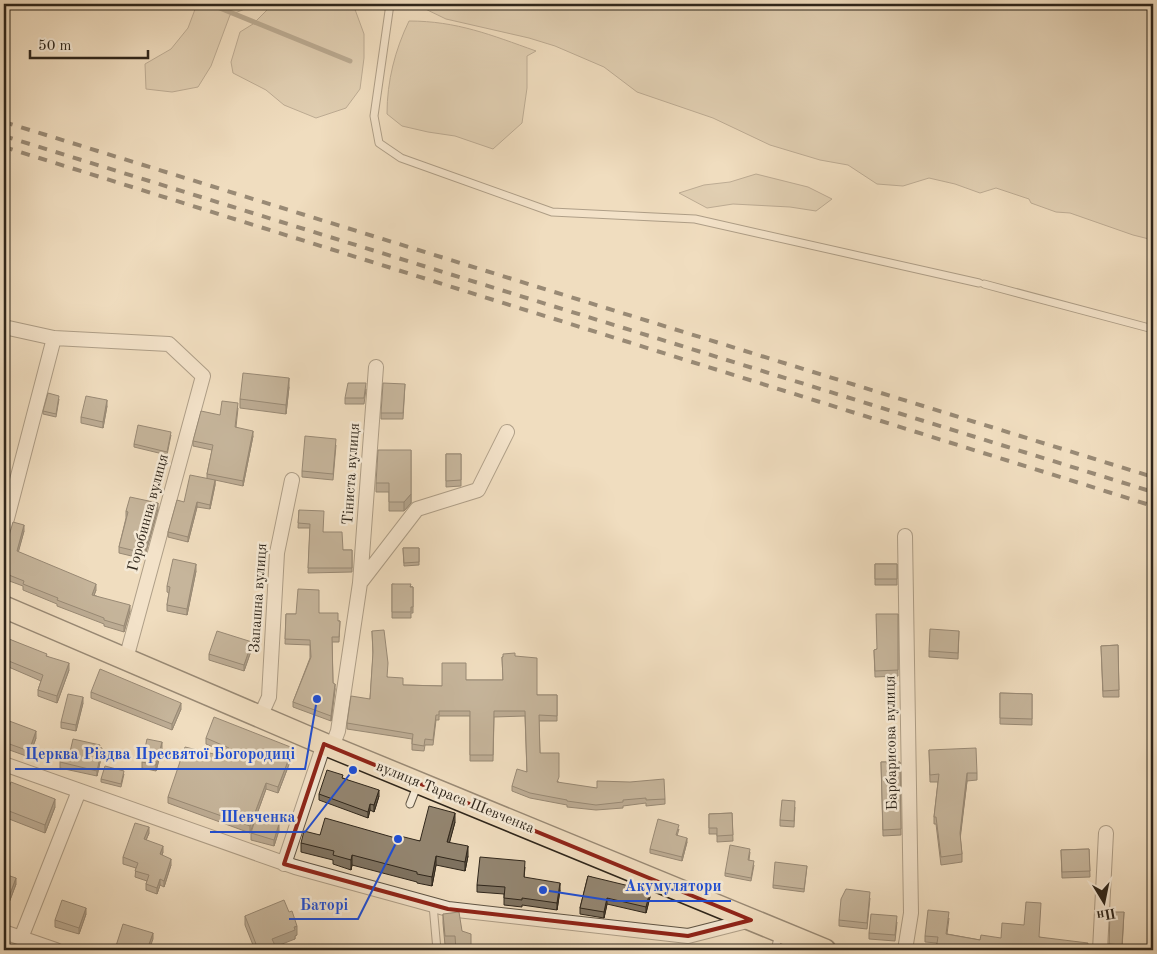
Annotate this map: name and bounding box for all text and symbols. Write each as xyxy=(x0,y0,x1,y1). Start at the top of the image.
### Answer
scale bar xyxy=(30,28,148,60)
text: 50 m xyxy=(38,39,72,54)
street label: Тіниста вулиця xyxy=(341,422,363,526)
street label: Горобинна вулиця xyxy=(126,453,172,573)
street label: Запашна вулиця xyxy=(248,543,270,653)
street label: Барбарисова вулиця xyxy=(883,675,901,811)
callout: Церква Різдва Пресвятої Богородиці xyxy=(15,738,305,769)
text: Церква Різдва Пресвятої Богородиці xyxy=(25,747,296,763)
street label: вулиця Тараса Шевченка xyxy=(374,759,537,837)
callout: Шевченка xyxy=(210,801,305,832)
text: Шевченка xyxy=(220,810,296,826)
callout: Акумулятори xyxy=(614,870,731,901)
north arrow xyxy=(1080,876,1130,926)
text: Акумулятори xyxy=(624,879,722,895)
callout: Баторі xyxy=(289,888,358,919)
text: Баторі xyxy=(300,898,349,914)
text: Пн xyxy=(1095,905,1117,922)

